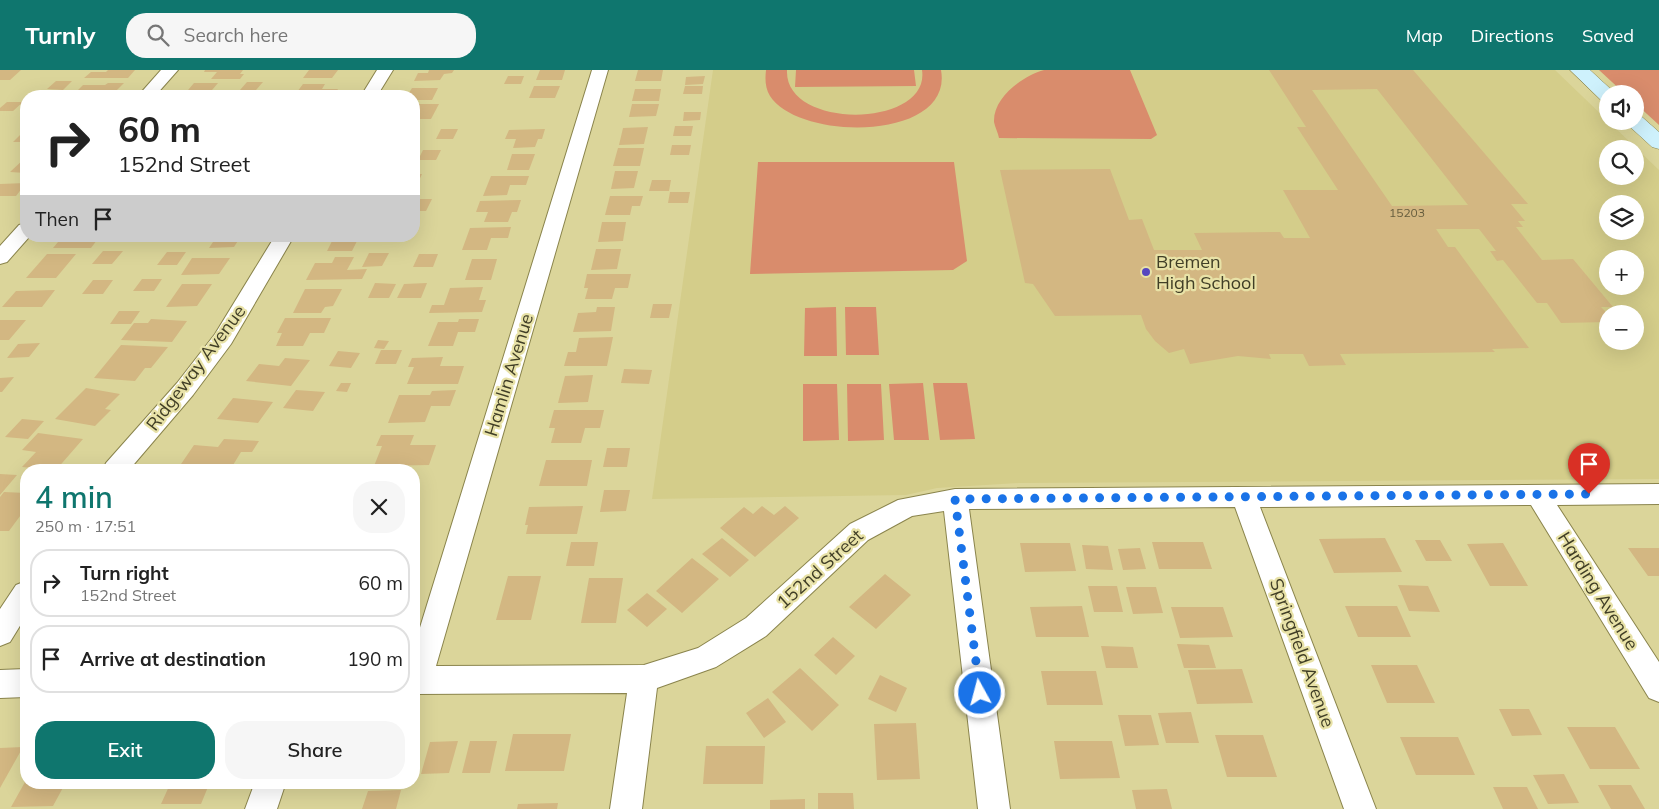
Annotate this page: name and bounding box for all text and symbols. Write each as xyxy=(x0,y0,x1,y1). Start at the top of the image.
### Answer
search box xyxy=(126,13,476,58)
text: Turnly xyxy=(25,20,96,50)
icon: search xyxy=(144,21,172,49)
text: Search here xyxy=(184,23,288,47)
text: Map xyxy=(1406,24,1443,47)
text: Directions xyxy=(1471,24,1554,47)
text: Saved xyxy=(1582,24,1634,47)
map controls xyxy=(1599,85,1644,350)
button: sound xyxy=(1599,85,1644,130)
text: 60 m xyxy=(118,107,201,151)
icon: right xyxy=(35,110,100,175)
button: search xyxy=(1599,140,1644,185)
text: 152nd Street xyxy=(118,150,250,178)
button: layers xyxy=(1599,195,1644,240)
icon: arrive xyxy=(89,205,117,233)
house number: 15203 xyxy=(1389,205,1425,220)
text: Then xyxy=(35,207,79,231)
place label: Bremen High School xyxy=(1156,250,1256,294)
button: + xyxy=(1599,250,1644,295)
marker: Bremen High School xyxy=(1140,266,1152,278)
street label: Ridgeway Avenue xyxy=(141,300,250,435)
button: − xyxy=(1599,305,1644,350)
street label: Hamlin Avenue xyxy=(479,311,538,439)
pin xyxy=(1568,443,1610,494)
icon: arrive xyxy=(1575,450,1603,478)
text: 4 min xyxy=(35,478,113,516)
button: close xyxy=(353,481,405,533)
text: 250 m · 17:51 xyxy=(35,516,136,536)
street label: 152nd Street xyxy=(772,524,868,613)
street label: Harding Avenue xyxy=(1553,527,1644,654)
text: Turn right xyxy=(80,561,169,585)
icon: right xyxy=(37,569,65,597)
text: 60 m xyxy=(359,571,403,595)
street label: Springfield Avenue xyxy=(1265,575,1340,730)
text: 152nd Street xyxy=(80,585,176,605)
icon: arrive xyxy=(37,645,65,673)
text: Arrive at destination xyxy=(80,647,266,671)
text: 190 m xyxy=(347,647,403,671)
position arrow xyxy=(953,666,1005,718)
button: Exit xyxy=(35,721,215,779)
button: Share xyxy=(225,721,405,779)

